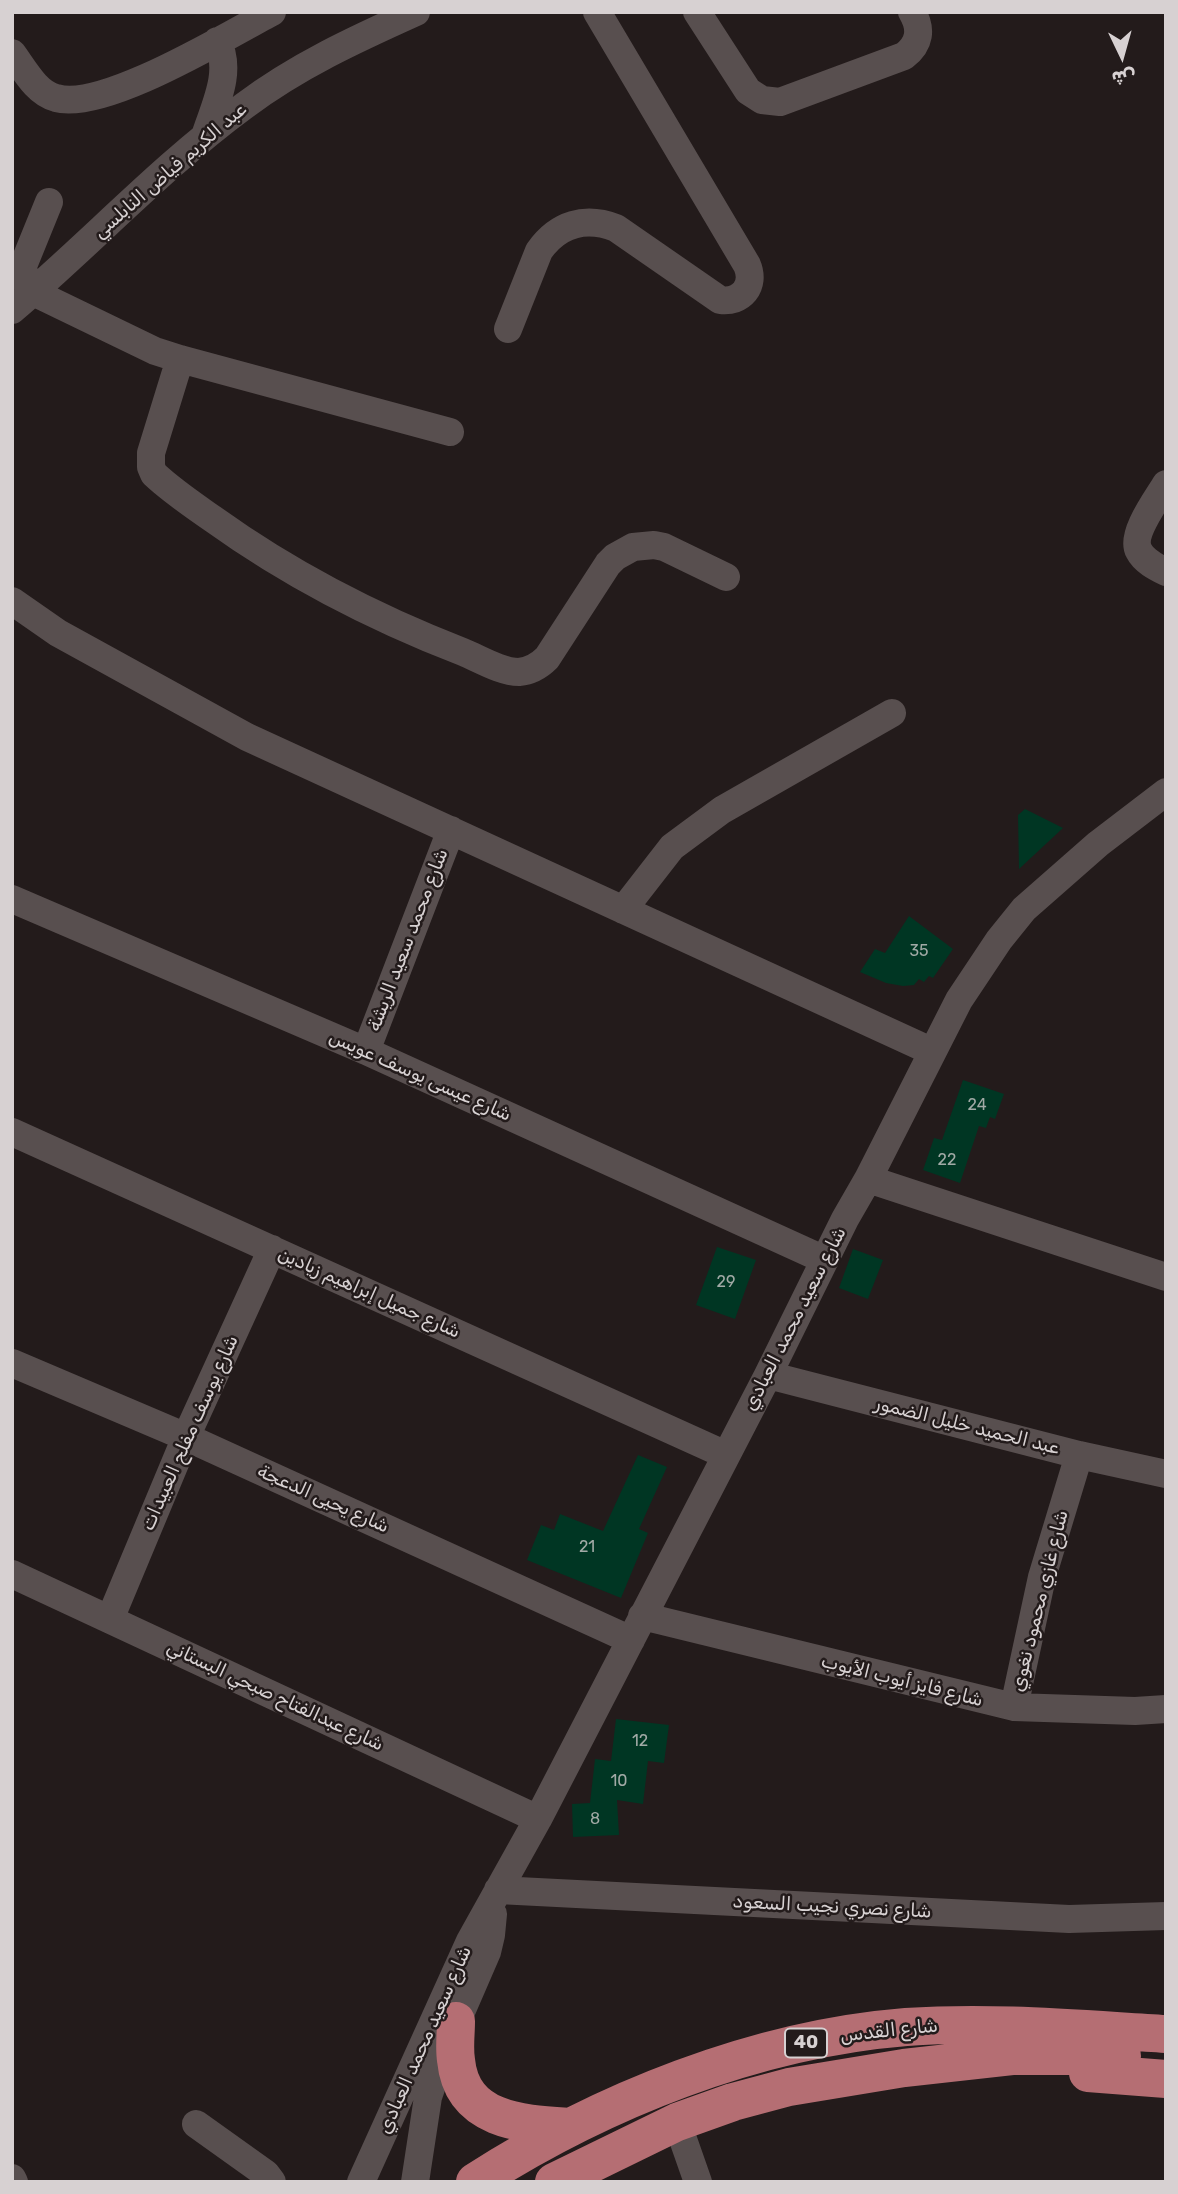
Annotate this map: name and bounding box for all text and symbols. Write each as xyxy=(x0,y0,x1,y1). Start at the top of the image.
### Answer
north arrow xyxy=(1087,21,1157,91)
text: ش xyxy=(1111,65,1137,90)
street label: عبد الكريم فياض النابلسي xyxy=(89,98,251,244)
street label: شارع محمد سعيد الريشة xyxy=(363,845,453,1035)
house number: 35 xyxy=(909,941,929,961)
street label: شارع عيسى يوسف عويس xyxy=(325,1025,515,1127)
house number: 24 xyxy=(967,1095,987,1115)
house number: 22 xyxy=(938,1150,956,1170)
street label: شارع سعيد محمد العبادي xyxy=(739,1223,851,1415)
street label: شارع جميل إبراهيم زيادين xyxy=(274,1242,464,1344)
house number: 29 xyxy=(717,1272,735,1292)
street label: شارع يوسف مفلح العبيدات xyxy=(137,1332,243,1534)
street label: عبد الحميد خليل الضمور xyxy=(872,1392,1062,1460)
street label: شارع يحيى الدعجة xyxy=(254,1460,392,1538)
street label: شارع غازي محمود نغوي xyxy=(1006,1508,1074,1694)
house number: 21 xyxy=(579,1537,595,1557)
street label: شارع عبدالفتاح صبحي البستاني xyxy=(163,1636,387,1756)
street label: شارع فايز أيوب الأيوب xyxy=(819,1650,985,1712)
house number: 12 xyxy=(632,1731,648,1751)
house number: 10 xyxy=(610,1771,628,1791)
house number: 8 xyxy=(590,1809,600,1829)
street label: شارع نصري نجيب السعود xyxy=(732,1890,932,1924)
street label: شارع سعيد محمد العبادي xyxy=(373,1942,477,2138)
street label: شارع القدس xyxy=(839,2015,939,2047)
road number: 40 xyxy=(785,2028,827,2057)

